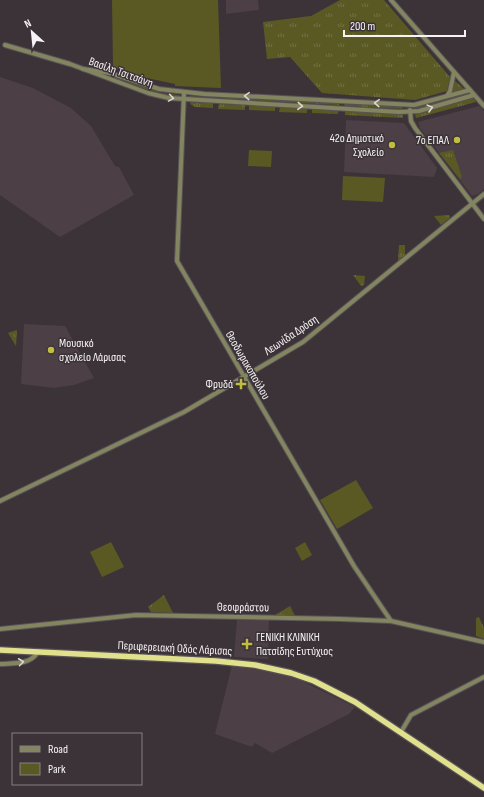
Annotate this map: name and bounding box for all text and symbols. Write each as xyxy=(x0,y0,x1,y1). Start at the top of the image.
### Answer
north arrow xyxy=(12,12,52,52)
scale bar xyxy=(344,12,465,38)
text: N xyxy=(22,16,33,31)
text: 200 m xyxy=(350,19,376,34)
street label: Βασίλη Τσιτσάνη xyxy=(87,54,155,91)
one-way arrow xyxy=(244,92,250,101)
one-way arrow xyxy=(168,93,174,102)
one-way arrow xyxy=(374,99,380,108)
one-way arrow xyxy=(297,101,303,110)
one-way arrow xyxy=(426,104,433,112)
place label: 42ο Δημοτικό Σχολείο xyxy=(330,131,384,160)
place label: 7ο ΕΠΑΛ xyxy=(416,133,450,148)
marker: 7ο ΕΠΑΛ xyxy=(452,135,462,145)
marker: 42ο Δημοτικό Σχολείο xyxy=(387,140,397,150)
street label: Λεωνίδα Δρόση xyxy=(261,312,321,359)
street label: Θεοδωρακοπούλου xyxy=(222,328,273,402)
place label: Μουσικό σχολείο Λάρισας xyxy=(59,336,126,365)
marker: Μουσικό σχολείο Λάρισας xyxy=(46,345,56,355)
place label: Φρυδά xyxy=(206,377,233,392)
marker: Φρυδά xyxy=(236,379,246,389)
street label: Θεοφράστου xyxy=(217,600,269,615)
place label: ΓΕΝΙΚΗ ΚΛΙΝΙΚΗ Πατσίδης Ευτύχιος xyxy=(256,630,333,659)
street label: Περιφερειακή Οδός Λάρισας xyxy=(117,638,233,659)
marker: ΓΕΝΙΚΗ ΚΛΙΝΙΚΗ Πατσίδης Ευτύχιος xyxy=(241,638,253,650)
one-way arrow xyxy=(18,658,24,667)
legend xyxy=(12,733,142,785)
text: Road xyxy=(48,742,68,757)
text: Park xyxy=(48,762,66,777)

